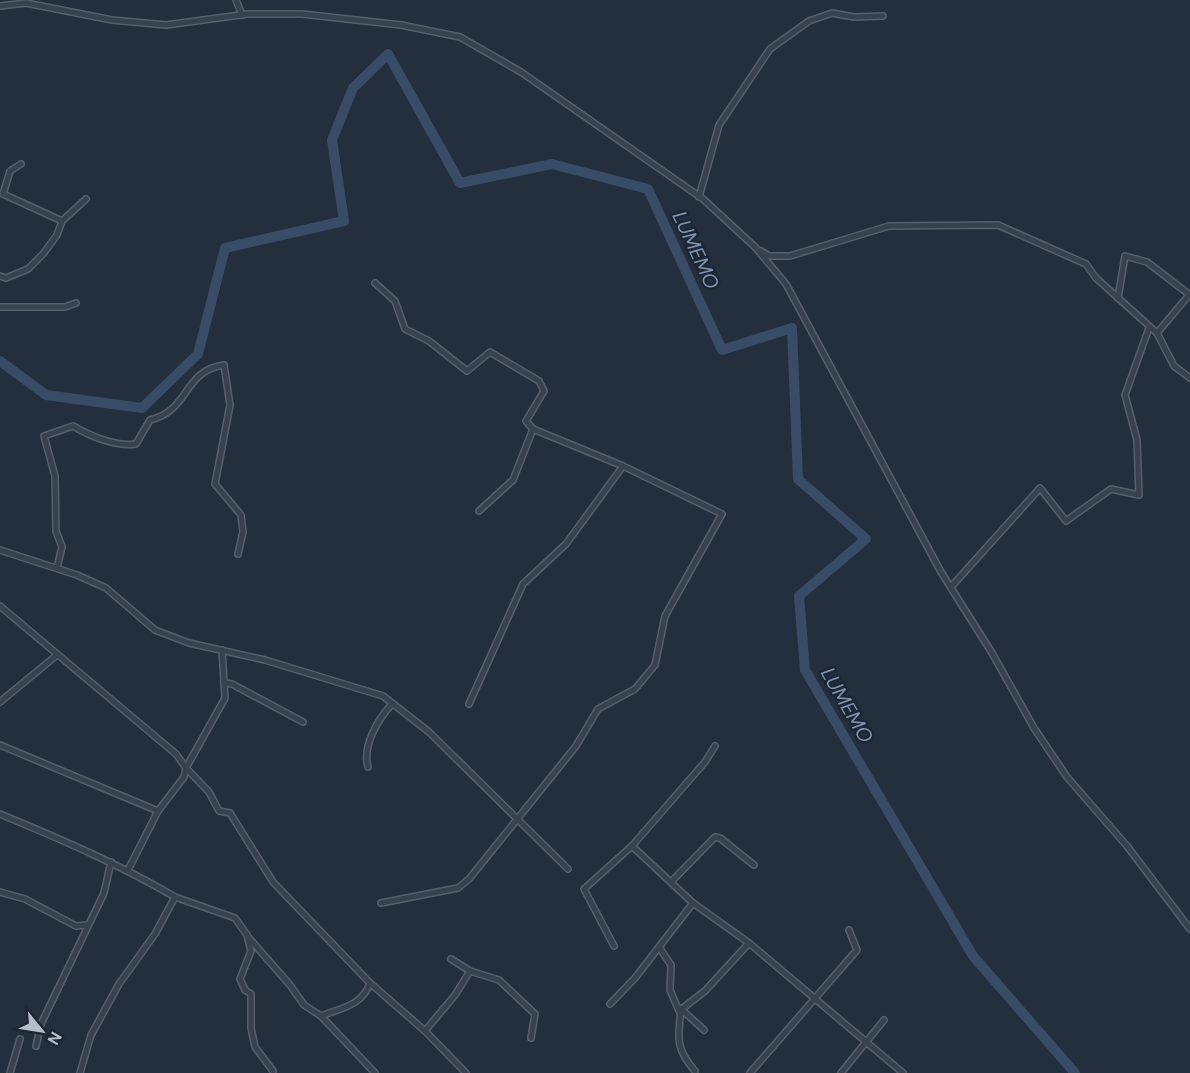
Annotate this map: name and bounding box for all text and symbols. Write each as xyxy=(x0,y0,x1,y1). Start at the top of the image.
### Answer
water label: LUMEMO xyxy=(667,207,725,293)
water label: LUMEMO xyxy=(815,663,879,748)
north arrow xyxy=(12,1001,72,1061)
text: N xyxy=(43,1028,67,1049)

